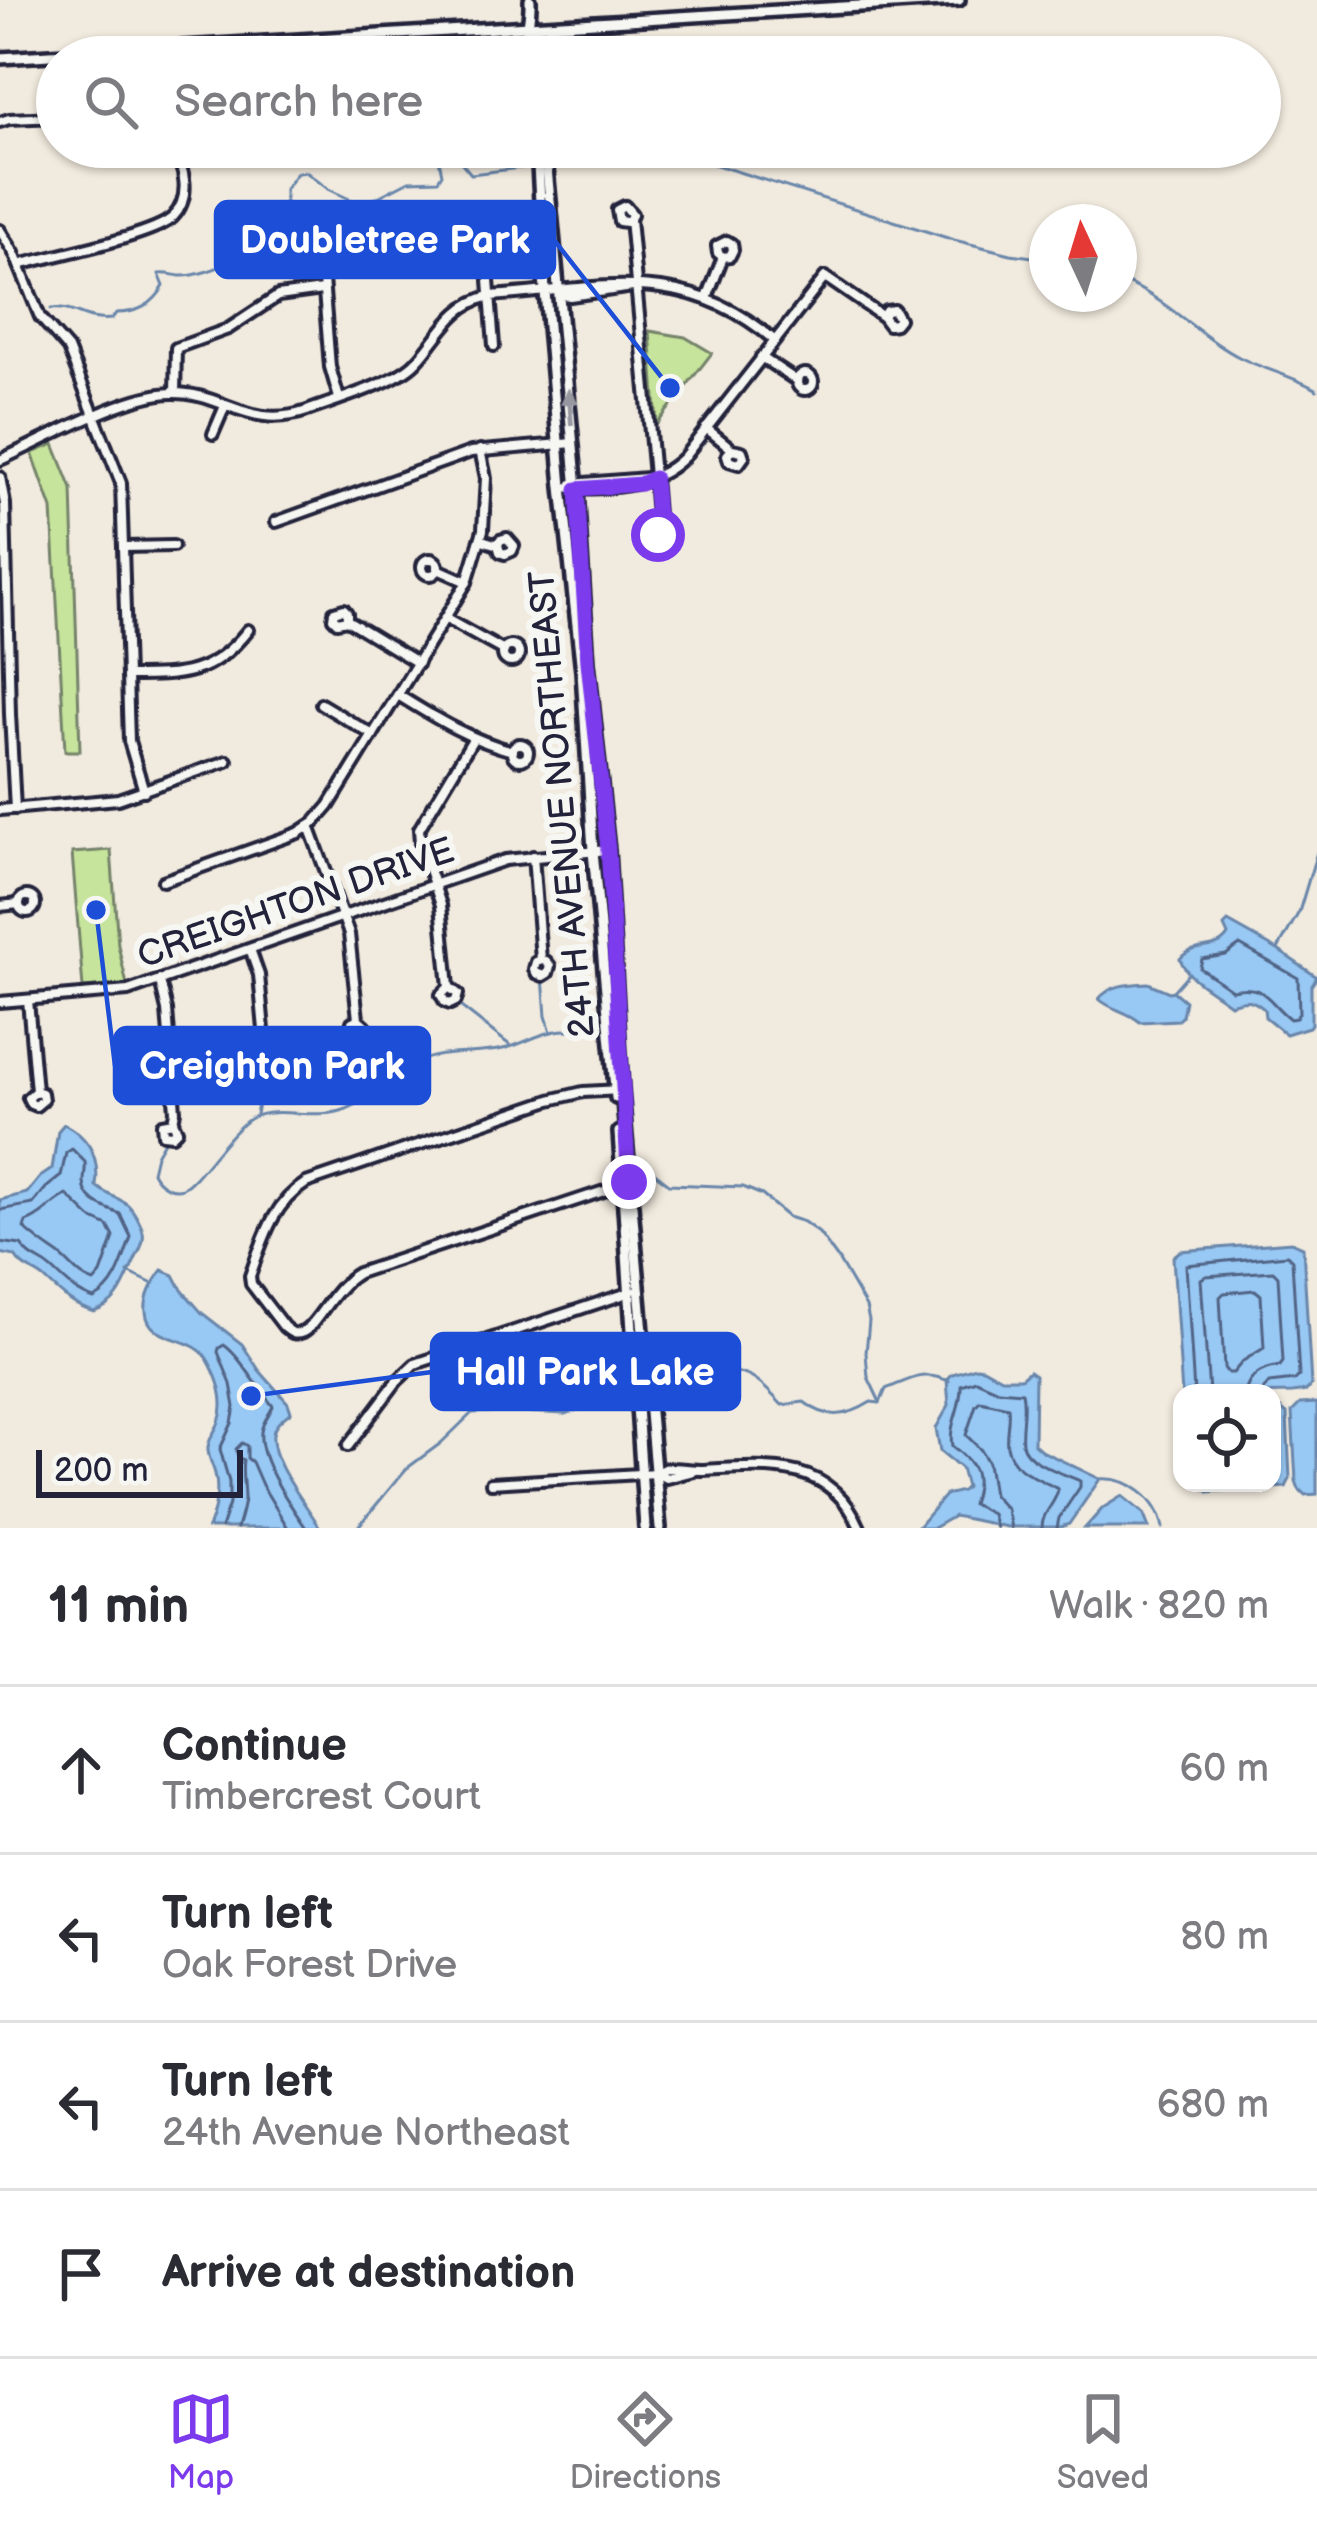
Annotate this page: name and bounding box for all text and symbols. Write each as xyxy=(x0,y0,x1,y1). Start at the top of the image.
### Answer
search box xyxy=(36,36,1281,168)
icon: search xyxy=(78,69,144,135)
text: Search here xyxy=(174,75,423,130)
callout: Doubletree Park xyxy=(216,202,554,277)
north arrow xyxy=(1029,204,1137,312)
text: Doubletree Park xyxy=(240,218,530,265)
one-way arrow xyxy=(561,388,580,425)
route start xyxy=(631,508,685,562)
street label: 24TH AVENUE NORTHEAST xyxy=(521,568,605,1039)
street label: CREIGHTON DRIVE xyxy=(132,830,460,978)
callout: Creighton Park xyxy=(115,1028,429,1103)
text: Creighton Park xyxy=(139,1044,405,1091)
route end xyxy=(602,1155,656,1209)
callout: Hall Park Lake xyxy=(432,1334,739,1409)
text: Hall Park Lake xyxy=(455,1350,715,1397)
map controls xyxy=(1173,1384,1281,1492)
button: locate xyxy=(1173,1384,1281,1492)
scale bar xyxy=(36,1444,243,1497)
text: 200 m xyxy=(54,1451,148,1491)
text: 11 min xyxy=(48,1576,189,1637)
text: Walk · 820 m xyxy=(1049,1583,1269,1630)
text: Continue xyxy=(162,1719,347,1774)
icon: ahead xyxy=(48,1737,114,1803)
text: 60 m xyxy=(1179,1746,1269,1793)
text: Timbercrest Court xyxy=(162,1774,481,1821)
text: Turn left xyxy=(162,1887,333,1942)
icon: left xyxy=(48,1905,114,1971)
text: 80 m xyxy=(1181,1914,1269,1961)
text: Oak Forest Drive xyxy=(162,1942,457,1989)
text: Turn left xyxy=(162,2055,333,2110)
icon: left xyxy=(48,2073,114,2139)
text: 680 m xyxy=(1157,2082,1269,2129)
text: 24th Avenue Northeast xyxy=(162,2110,570,2157)
icon: arrive xyxy=(48,2241,114,2307)
text: Arrive at destination xyxy=(162,2246,575,2301)
tab: Map xyxy=(168,2386,234,2498)
tab: Directions xyxy=(569,2386,721,2498)
tab: Saved xyxy=(1057,2386,1149,2498)

